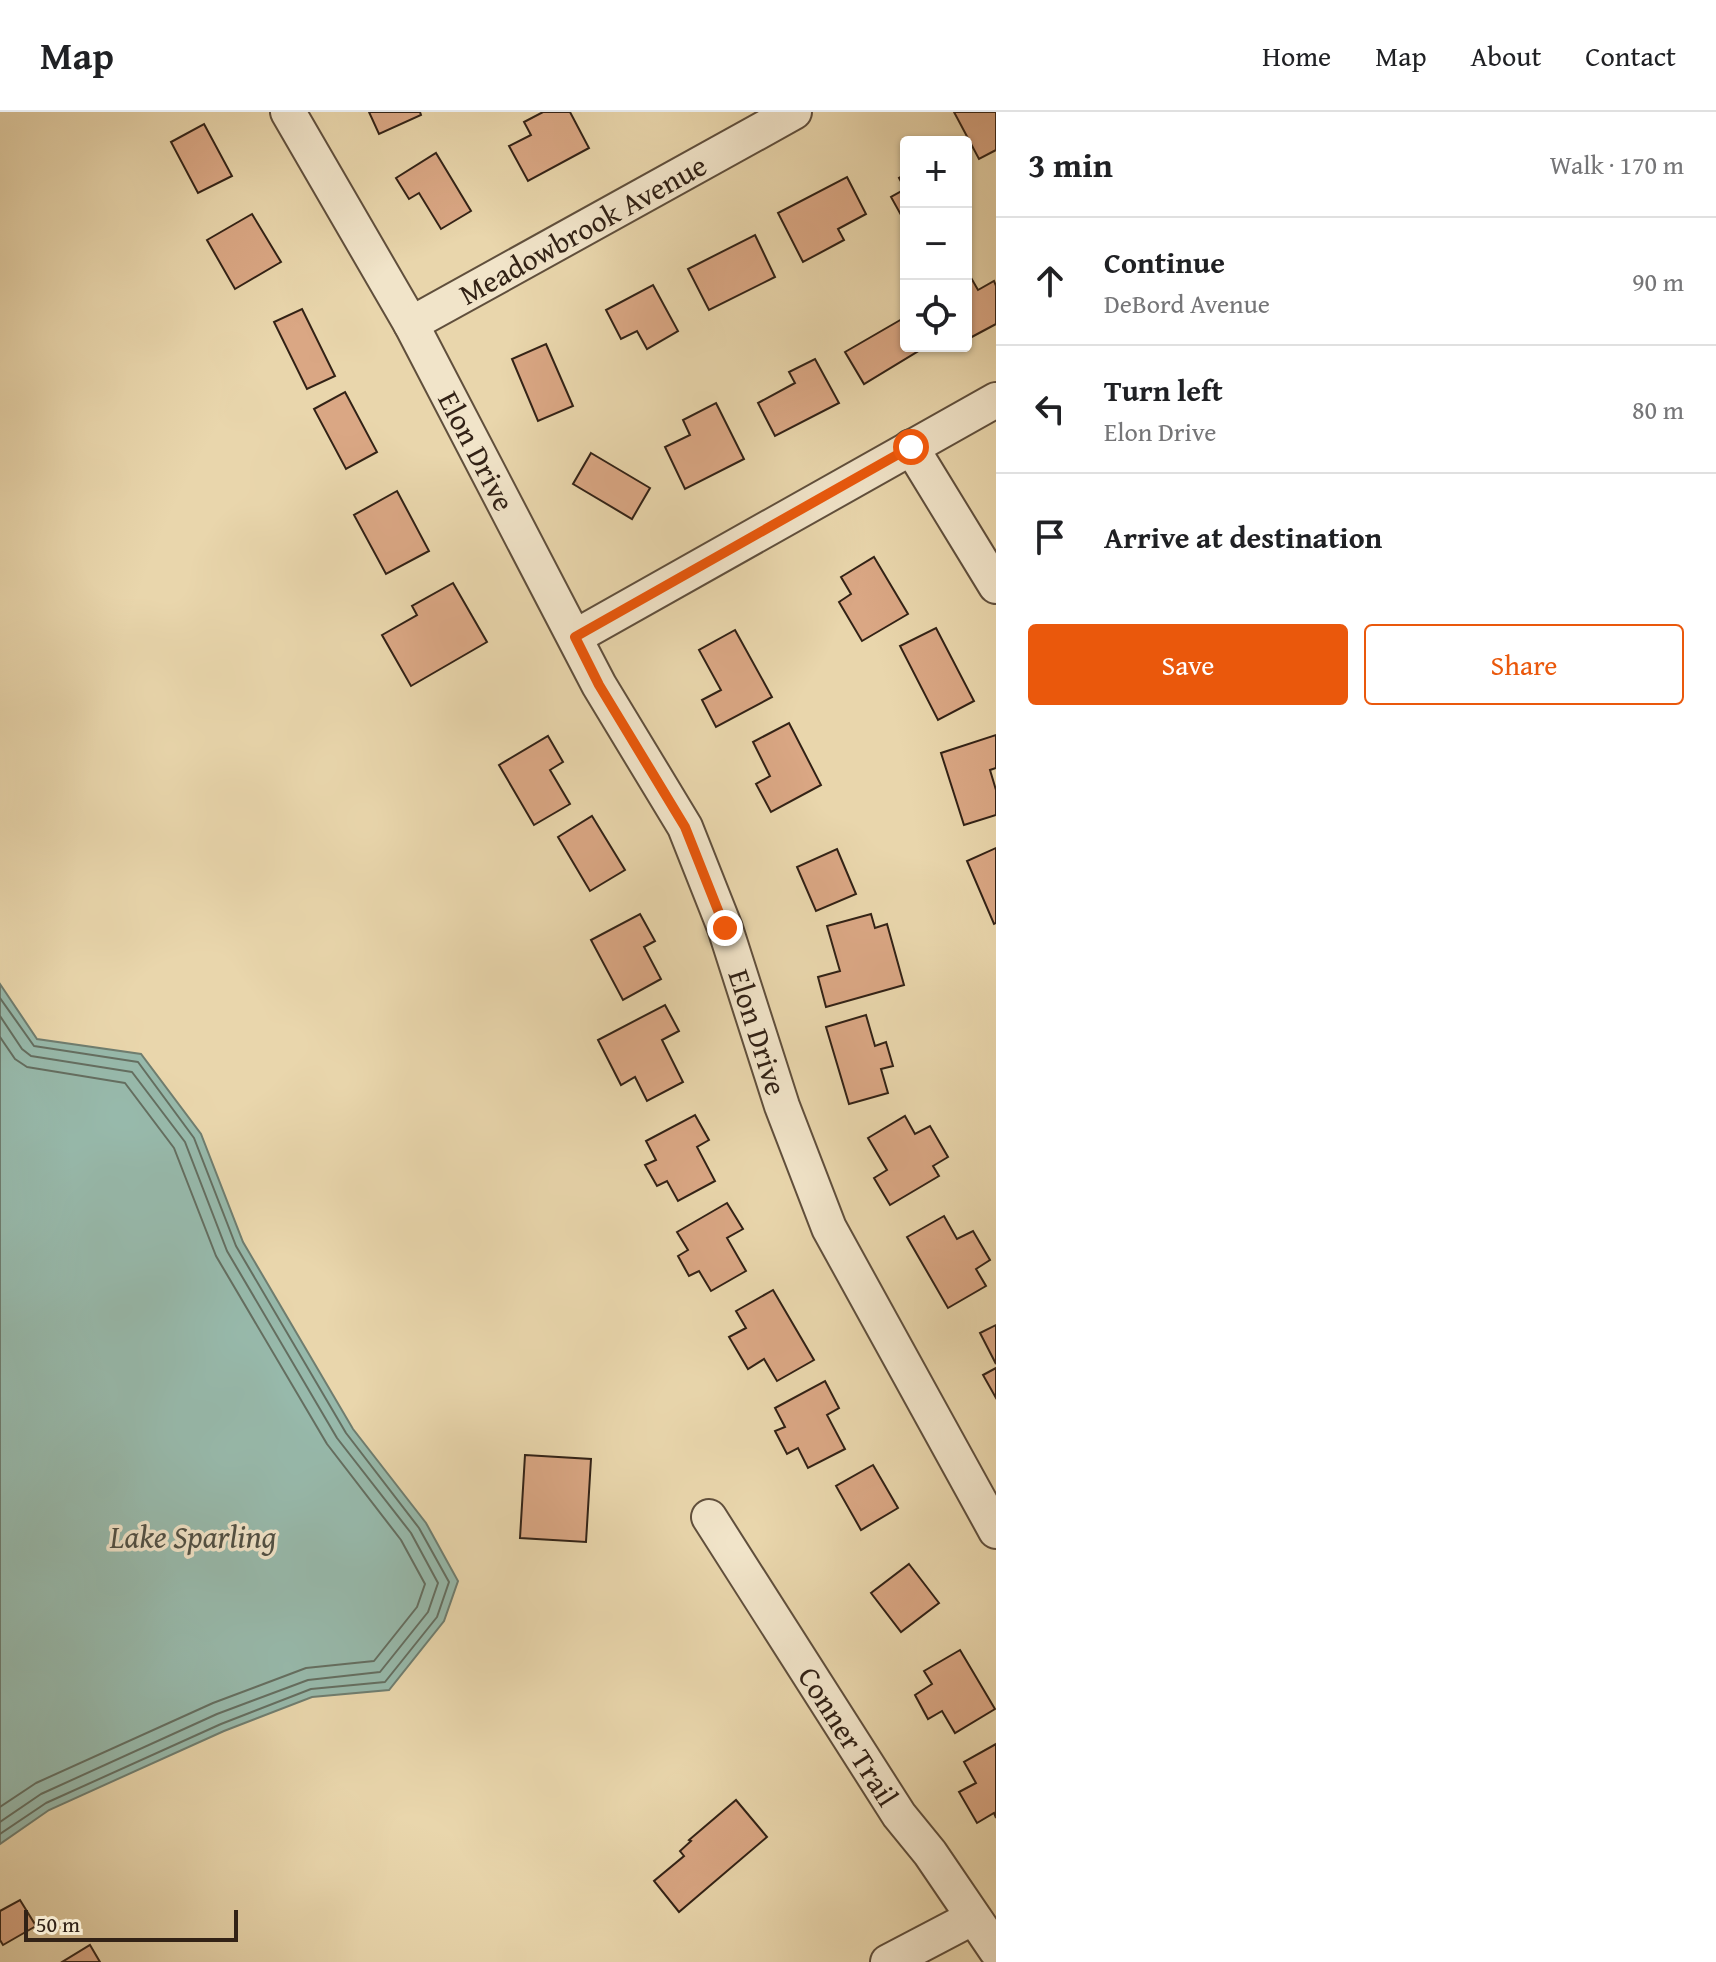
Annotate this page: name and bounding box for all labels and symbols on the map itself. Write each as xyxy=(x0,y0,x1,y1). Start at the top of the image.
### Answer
street label: Meadowbrook Avenue xyxy=(451,143,714,315)
street label: Elon Drive xyxy=(428,383,526,518)
route start xyxy=(893,429,929,465)
route end xyxy=(707,910,743,946)
street label: Elon Drive xyxy=(718,964,799,1101)
water label: Lake Sparling xyxy=(109,1513,277,1560)
street label: Conner Trail xyxy=(788,1658,910,1815)
scale bar xyxy=(24,1906,238,1942)

